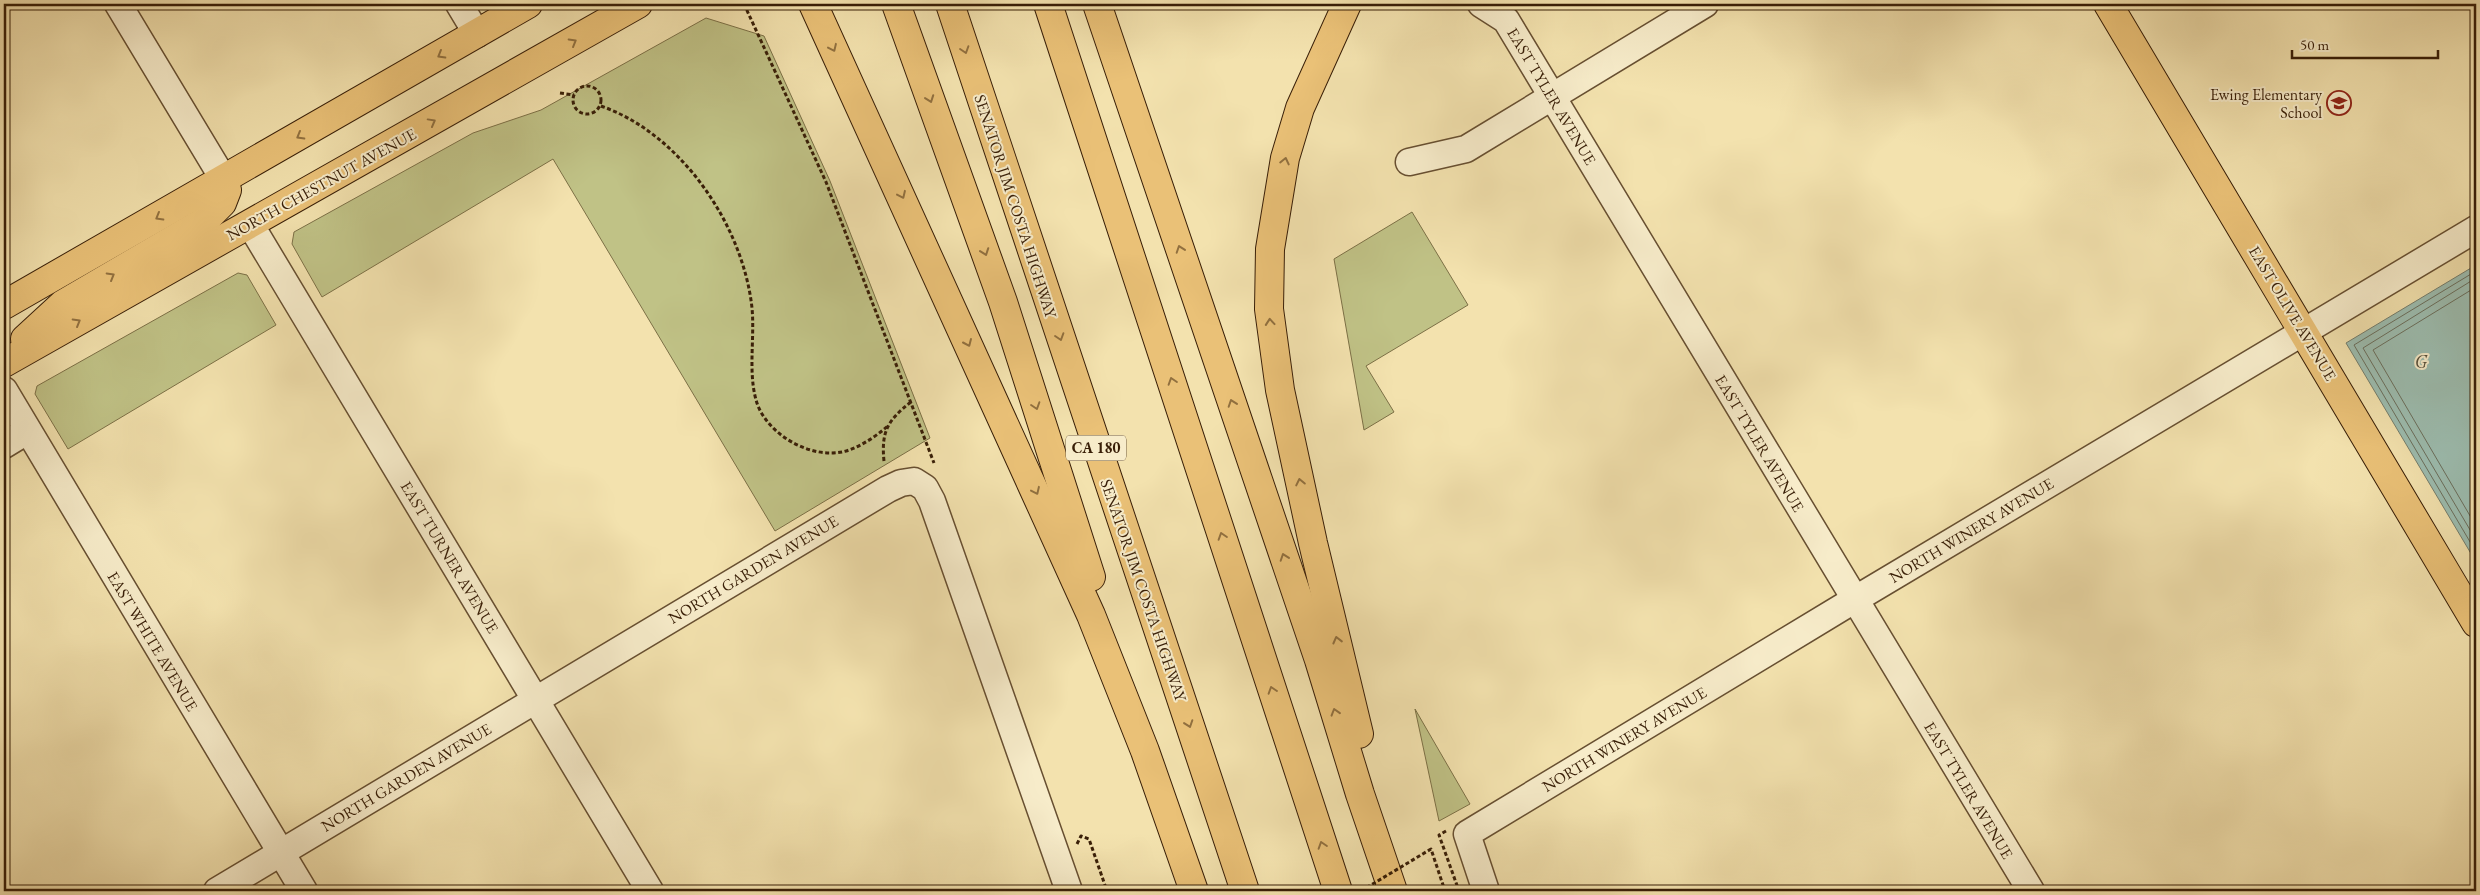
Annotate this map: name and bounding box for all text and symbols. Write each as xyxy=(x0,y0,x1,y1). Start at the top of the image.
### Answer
street label: EAST TYLER AVENUE xyxy=(1502,24,1601,169)
scale bar xyxy=(2292,28,2439,60)
text: 50 m xyxy=(2300,35,2329,54)
one-way arrow xyxy=(567,38,576,48)
one-way arrow xyxy=(827,43,837,52)
one-way arrow xyxy=(959,45,969,54)
one-way arrow xyxy=(437,48,446,58)
place label: Ewing Elementary School xyxy=(2210,84,2323,123)
school or university icon: Ewing Elementary School xyxy=(2326,90,2352,116)
street label: SENATOR JIM COSTA HIGHWAY xyxy=(969,92,1062,321)
one-way arrow xyxy=(924,94,934,103)
one-way arrow xyxy=(426,118,435,128)
street label: NORTH CHESTNUT AVENUE xyxy=(223,123,420,245)
one-way arrow xyxy=(297,130,306,140)
one-way arrow xyxy=(1279,156,1290,165)
one-way arrow xyxy=(895,190,906,199)
one-way arrow xyxy=(156,211,165,221)
street label: EAST OLIVE AVENUE xyxy=(2244,242,2341,384)
one-way arrow xyxy=(1176,246,1186,254)
one-way arrow xyxy=(979,247,989,256)
one-way arrow xyxy=(105,272,114,282)
one-way arrow xyxy=(71,318,80,328)
one-way arrow xyxy=(1265,318,1276,326)
one-way arrow xyxy=(1054,333,1064,341)
one-way arrow xyxy=(962,338,973,347)
water label: G xyxy=(2415,350,2428,373)
street label: EAST TYLER AVENUE xyxy=(1710,371,1809,516)
one-way arrow xyxy=(1168,378,1178,386)
one-way arrow xyxy=(1228,400,1238,408)
one-way arrow xyxy=(1031,401,1041,410)
road number: CA 180 xyxy=(1066,436,1126,460)
street label: NORTH WINERY AVENUE xyxy=(1885,473,2057,588)
street label: SENATOR JIM COSTA HIGHWAY xyxy=(1096,476,1192,705)
street label: EAST TURNER AVENUE xyxy=(396,477,503,637)
one-way arrow xyxy=(1295,477,1306,486)
one-way arrow xyxy=(1029,486,1040,495)
street label: NORTH GARDEN AVENUE xyxy=(664,510,842,629)
one-way arrow xyxy=(1218,532,1228,541)
one-way arrow xyxy=(1280,554,1290,562)
street label: EAST WHITE AVENUE xyxy=(102,567,203,715)
one-way arrow xyxy=(1332,635,1343,644)
street label: NORTH WINERY AVENUE xyxy=(1538,682,1710,797)
one-way arrow xyxy=(1268,687,1278,695)
one-way arrow xyxy=(1330,708,1340,716)
street label: NORTH GARDEN AVENUE xyxy=(317,718,495,837)
street label: EAST TYLER AVENUE xyxy=(1919,718,2018,863)
one-way arrow xyxy=(1183,719,1193,728)
one-way arrow xyxy=(1318,841,1328,850)

